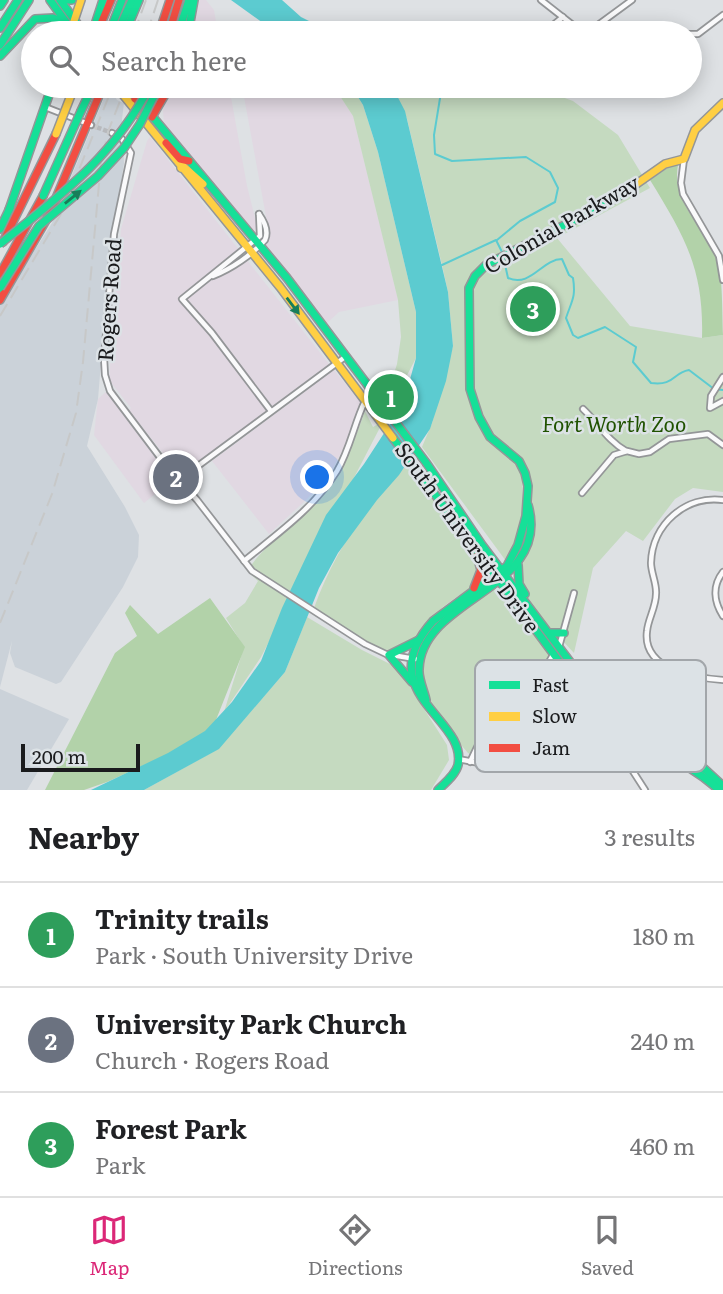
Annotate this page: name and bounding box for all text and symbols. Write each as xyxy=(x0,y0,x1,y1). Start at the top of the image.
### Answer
search box xyxy=(21,21,702,98)
text: Search here xyxy=(101,40,247,79)
icon: search xyxy=(45,41,83,79)
street label: Colonial Parkway xyxy=(477,165,645,280)
one-way arrow xyxy=(64,190,81,205)
street label: Rogers Road xyxy=(88,237,127,362)
pin: 3 xyxy=(510,283,556,335)
one-way arrow xyxy=(286,297,300,315)
pin: 1 xyxy=(368,371,414,423)
park label: Fort Worth Zoo xyxy=(542,407,686,438)
street label: South University Drive xyxy=(389,435,549,638)
pin: 2 xyxy=(153,451,199,503)
your location xyxy=(300,460,334,494)
legend xyxy=(475,660,706,772)
text: Fast xyxy=(532,670,569,698)
text: Slow xyxy=(532,701,577,729)
text: Jam xyxy=(532,733,570,761)
scale bar xyxy=(21,741,140,773)
text: 200 m xyxy=(32,742,86,770)
text: Nearby xyxy=(28,814,139,858)
text: 3 results xyxy=(604,819,695,853)
text: Trinity trails xyxy=(95,898,269,937)
text: 1 xyxy=(46,918,56,952)
text: 180 m xyxy=(633,918,695,952)
text: Park · South University Drive xyxy=(95,937,413,971)
text: University Park Church xyxy=(95,1003,407,1042)
text: 2 xyxy=(45,1023,57,1057)
text: 240 m xyxy=(630,1023,695,1057)
text: Church · Rogers Road xyxy=(95,1042,329,1076)
text: Forest Park xyxy=(95,1108,247,1147)
text: 3 xyxy=(45,1128,57,1162)
text: 460 m xyxy=(630,1128,695,1162)
text: Park xyxy=(95,1147,145,1181)
tab: Map xyxy=(89,1211,130,1281)
tab: Directions xyxy=(308,1211,403,1281)
tab: Saved xyxy=(581,1211,634,1281)

